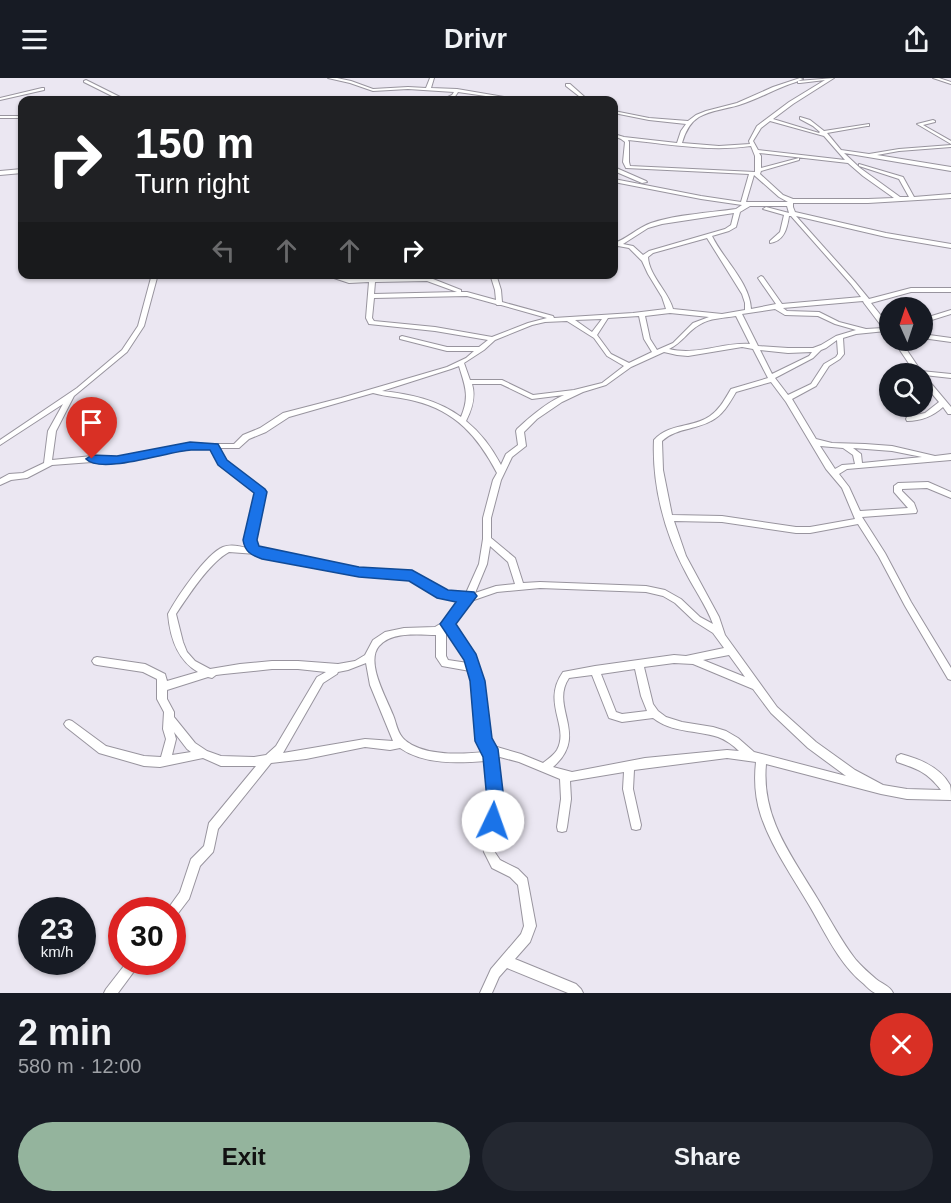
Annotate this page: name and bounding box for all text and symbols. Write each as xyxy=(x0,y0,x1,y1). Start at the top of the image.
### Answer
icon: menu xyxy=(18,23,51,56)
icon: share xyxy=(900,23,933,56)
text: Drivr xyxy=(444,24,507,54)
icon: right xyxy=(36,120,114,198)
text: 150 m xyxy=(135,120,254,167)
text: Turn right xyxy=(135,169,250,199)
icon: left xyxy=(207,234,240,267)
icon: ahead xyxy=(270,234,303,267)
icon: ahead xyxy=(333,234,366,267)
icon: right xyxy=(396,234,429,267)
north arrow xyxy=(879,297,933,351)
map controls xyxy=(879,297,933,417)
button: search xyxy=(879,363,933,417)
pin xyxy=(66,397,117,459)
icon: arrive xyxy=(75,406,108,439)
position arrow xyxy=(461,789,525,853)
speed limit sign: 30 xyxy=(108,897,186,975)
text: 23 xyxy=(40,912,74,945)
text: km/h xyxy=(41,943,73,960)
text: 2 min xyxy=(18,1012,112,1053)
button: close xyxy=(870,1013,933,1076)
text: 580 m · 12:00 xyxy=(18,1055,141,1077)
button: Exit xyxy=(18,1122,470,1191)
button: Share xyxy=(482,1122,933,1191)

